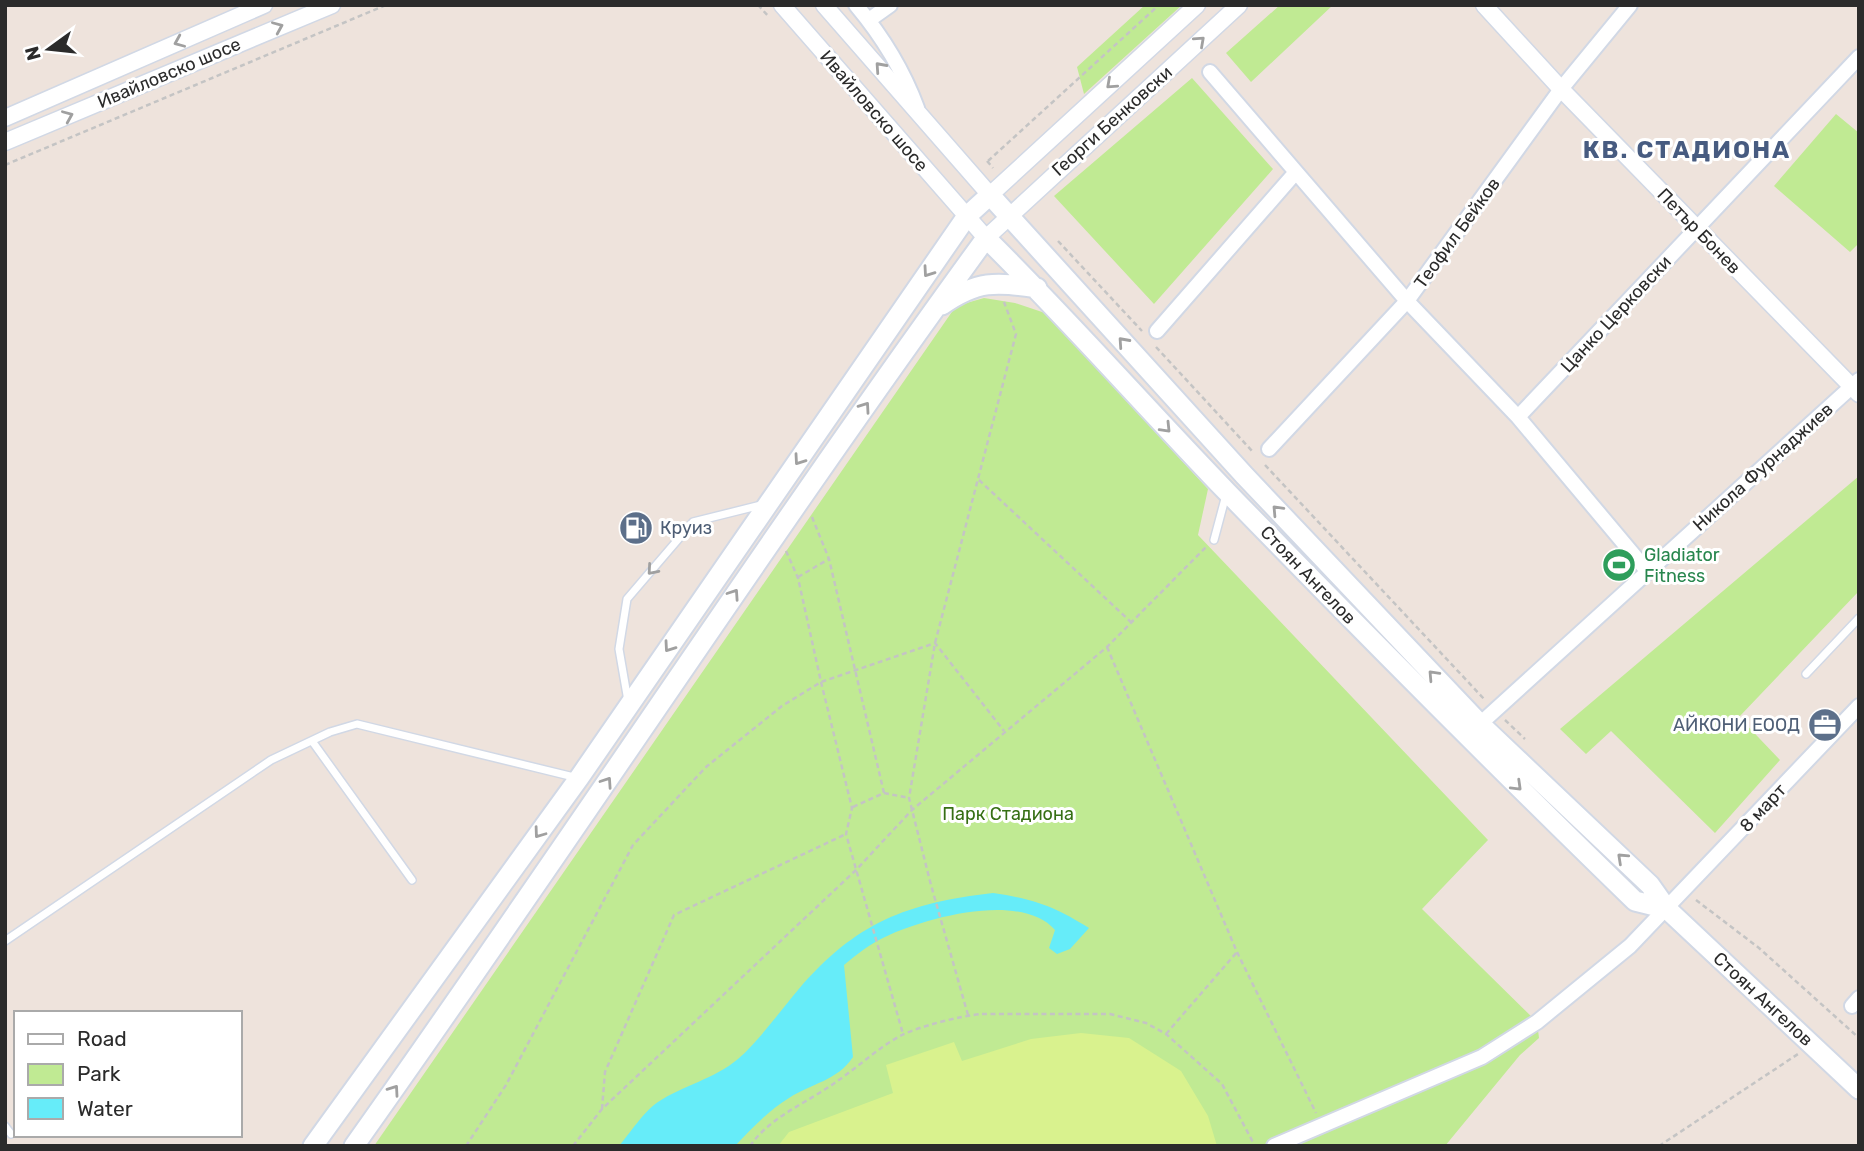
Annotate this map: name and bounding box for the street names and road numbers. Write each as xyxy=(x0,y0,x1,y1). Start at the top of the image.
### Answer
street label: Ивайловско шосе xyxy=(94,33,244,113)
street label: Ивайловско шосе xyxy=(815,46,933,176)
street label: Георги Бенковски xyxy=(1047,61,1177,181)
street label: Теофил Бейков xyxy=(1409,173,1505,293)
street label: Петър Бонев xyxy=(1653,184,1745,278)
street label: Цанко Церковски xyxy=(1556,251,1676,377)
street label: Никола Фурнаджиев xyxy=(1688,398,1838,536)
street label: Стоян Ангелов xyxy=(1256,521,1360,629)
street label: 8 март xyxy=(1735,779,1791,837)
street label: Стоян Ангелов xyxy=(1709,947,1817,1051)

